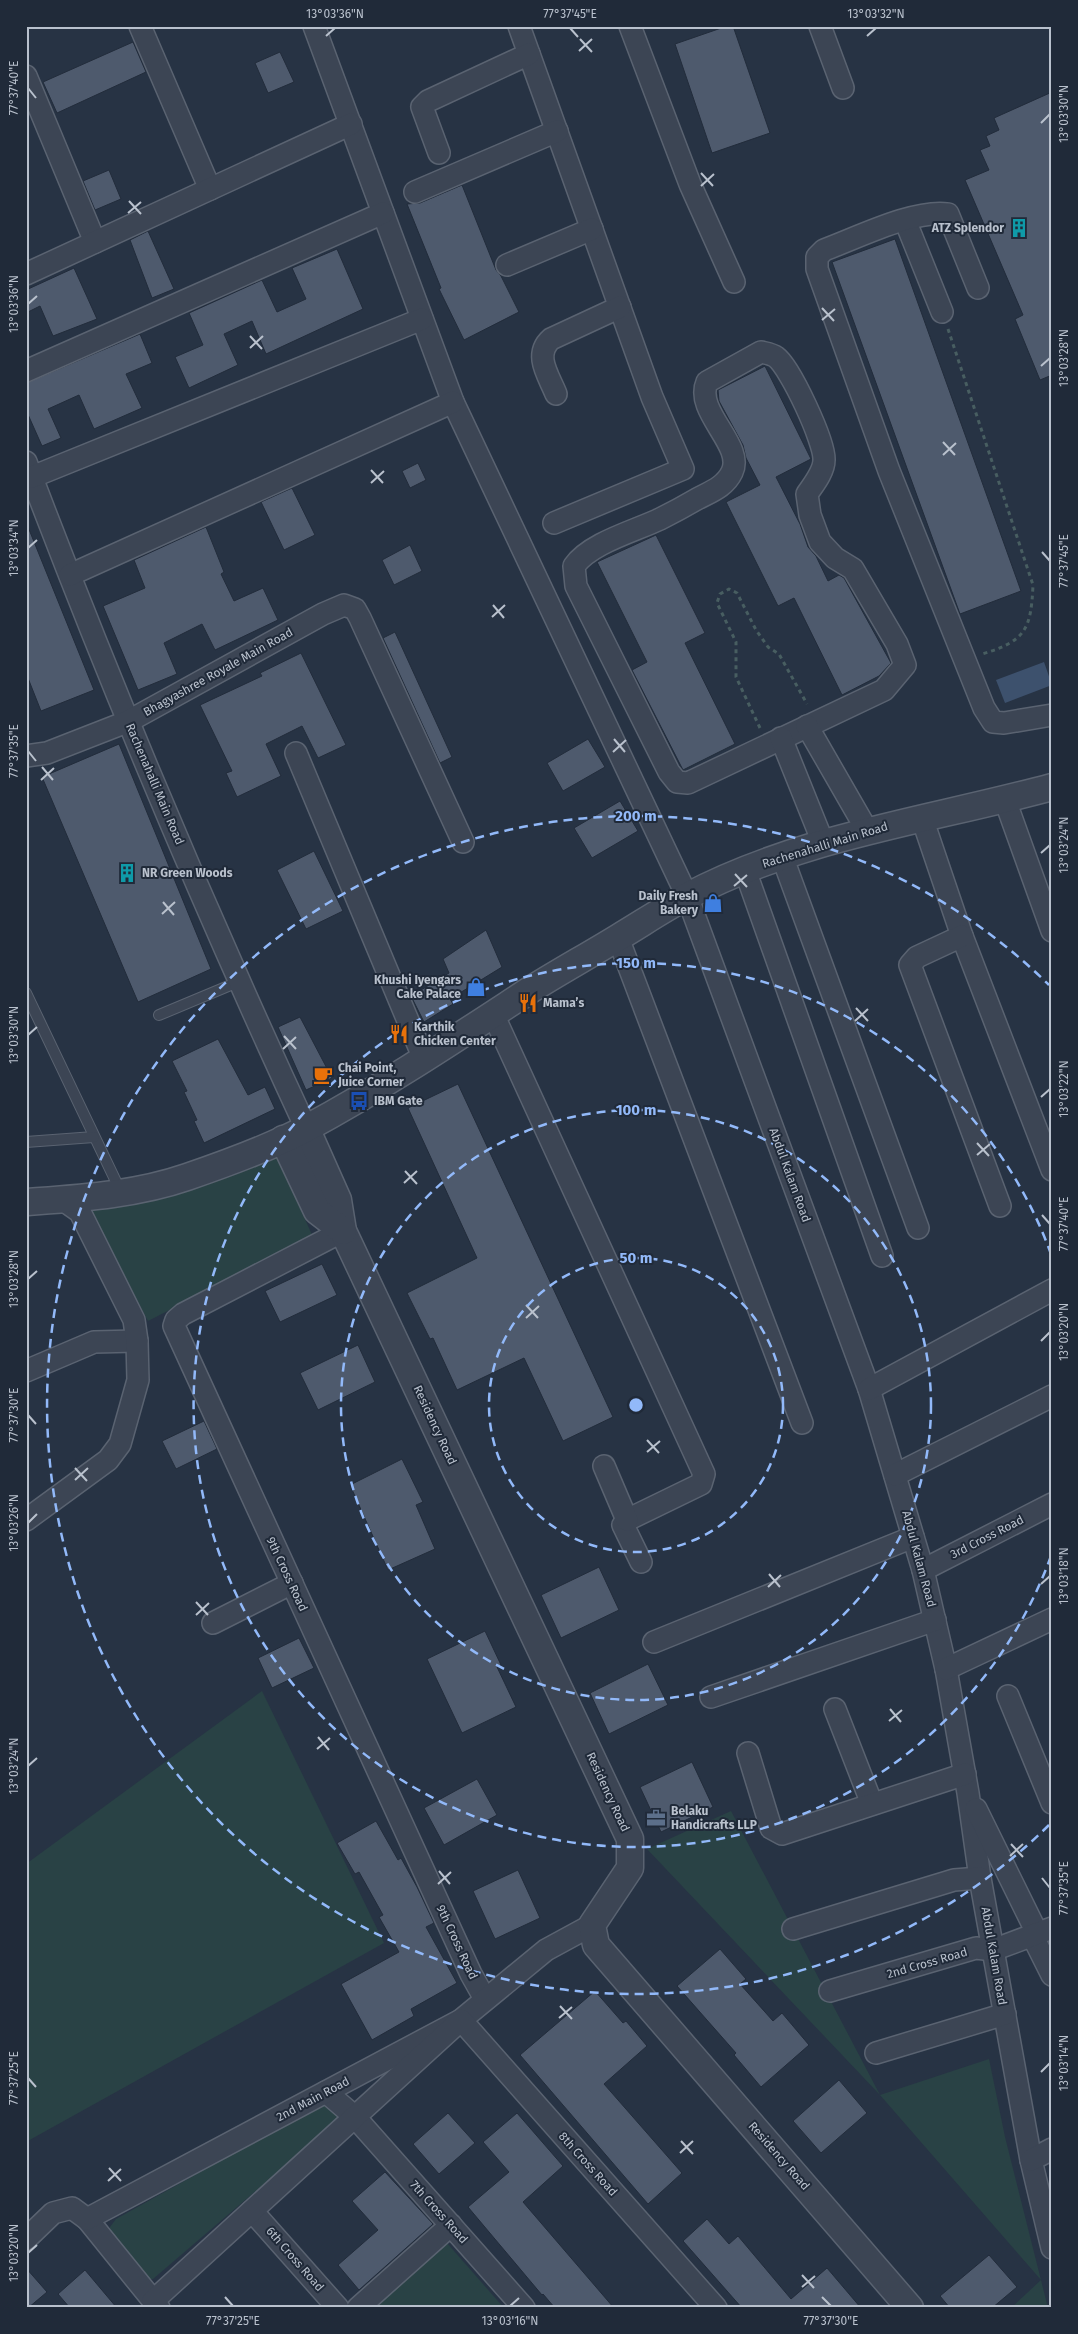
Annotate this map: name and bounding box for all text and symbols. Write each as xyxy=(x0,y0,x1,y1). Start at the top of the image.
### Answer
text: 13°03'36"N xyxy=(306,7,364,21)
text: 77°37'45"E xyxy=(543,7,597,21)
text: 13°03'32"N xyxy=(847,7,905,21)
text: 77°37'40"E xyxy=(7,61,21,115)
text: 13°03'30"N xyxy=(1057,85,1071,143)
building icon: ATZ Splendor xyxy=(1008,217,1030,239)
place label: ATZ Splendor xyxy=(931,221,1004,235)
text: 13°03'36"N xyxy=(7,275,21,333)
text: 13°03'28"N xyxy=(1057,329,1071,387)
text: 13°03'34"N xyxy=(7,519,21,577)
text: 77°37'45"E xyxy=(1057,534,1071,588)
street label: Bhagyashree Royale Main Road xyxy=(141,625,295,719)
street label: Rachenahalli Main Road xyxy=(123,721,187,847)
text: 77°37'35"E xyxy=(7,724,21,778)
text: 200 m xyxy=(615,807,657,825)
text: 13°03'24"N xyxy=(1057,816,1071,874)
street label: Rachenahalli Main Road xyxy=(760,819,890,871)
building icon: NR Green Woods xyxy=(116,862,138,884)
place label: NR Green Woods xyxy=(142,866,233,880)
place label: Daily Fresh Bakery xyxy=(639,889,699,917)
shop icon: Daily Fresh Bakery xyxy=(702,892,724,914)
text: 150 m xyxy=(616,954,656,972)
place label: Khushi Iyengars Cake Palace xyxy=(374,973,461,1001)
shop icon: Khushi Iyengars Cake Palace xyxy=(465,976,487,998)
restaurant icon: Mama’s xyxy=(517,992,539,1014)
place label: Mama’s xyxy=(543,996,584,1010)
text: 13°03'30"N xyxy=(7,1006,21,1064)
place label: Karthik Chicken Center xyxy=(414,1020,496,1048)
restaurant icon: Karthik Chicken Center xyxy=(388,1023,410,1045)
text: 13°03'22"N xyxy=(1057,1060,1071,1118)
place label: Chai Point, Juice Corner xyxy=(337,1061,404,1089)
cafe icon: Chai Point, Juice Corner xyxy=(312,1064,334,1086)
bus stop icon: IBM Gate xyxy=(348,1090,370,1112)
place label: IBM Gate xyxy=(374,1094,423,1108)
text: 100 m xyxy=(616,1101,656,1119)
street label: Abdul Kalam Road xyxy=(766,1126,814,1224)
text: 77°37'40"E xyxy=(1057,1197,1071,1251)
text: 50 m xyxy=(619,1249,653,1267)
text: 13°03'28"N xyxy=(7,1250,21,1308)
text: 13°03'20"N xyxy=(1057,1303,1071,1361)
street label: Residency Road xyxy=(411,1383,459,1467)
text: 77°37'30"E xyxy=(7,1388,21,1442)
centre of rings xyxy=(627,1396,645,1414)
text: 13°03'26"N xyxy=(7,1494,21,1552)
street label: Abdul Kalam Road xyxy=(899,1509,939,1609)
street label: 3rd Cross Road xyxy=(948,1513,1026,1561)
street label: 9th Cross Road xyxy=(264,1535,310,1613)
text: 13°03'18"N xyxy=(1057,1547,1071,1605)
text: 13°03'24"N xyxy=(7,1737,21,1795)
street label: Residency Road xyxy=(584,1750,632,1834)
place label: Belaku Handicrafts LLP xyxy=(671,1804,757,1832)
office icon: Belaku Handicrafts LLP xyxy=(645,1807,667,1829)
text: 77°37'35"E xyxy=(1057,1861,1071,1915)
street label: 9th Cross Road xyxy=(434,1903,480,1981)
street label: Abdul Kalam Road xyxy=(978,1906,1010,2006)
street label: 2nd Cross Road xyxy=(885,1945,969,1981)
text: 13°03'14"N xyxy=(1057,2035,1071,2091)
text: 77°37'25"E xyxy=(7,2051,21,2105)
street label: 2nd Main Road xyxy=(274,2074,352,2124)
street label: Residency Road xyxy=(746,2119,812,2193)
street label: 8th Cross Road xyxy=(556,2129,620,2199)
street label: 7th Cross Road xyxy=(407,2178,471,2246)
text: 13°03'20"N xyxy=(7,2224,21,2282)
street label: 6th Cross Road xyxy=(263,2224,327,2294)
text: 77°37'25"E xyxy=(206,2314,260,2328)
text: 13°03'16"N xyxy=(482,2314,539,2328)
text: 77°37'30"E xyxy=(804,2314,858,2328)

